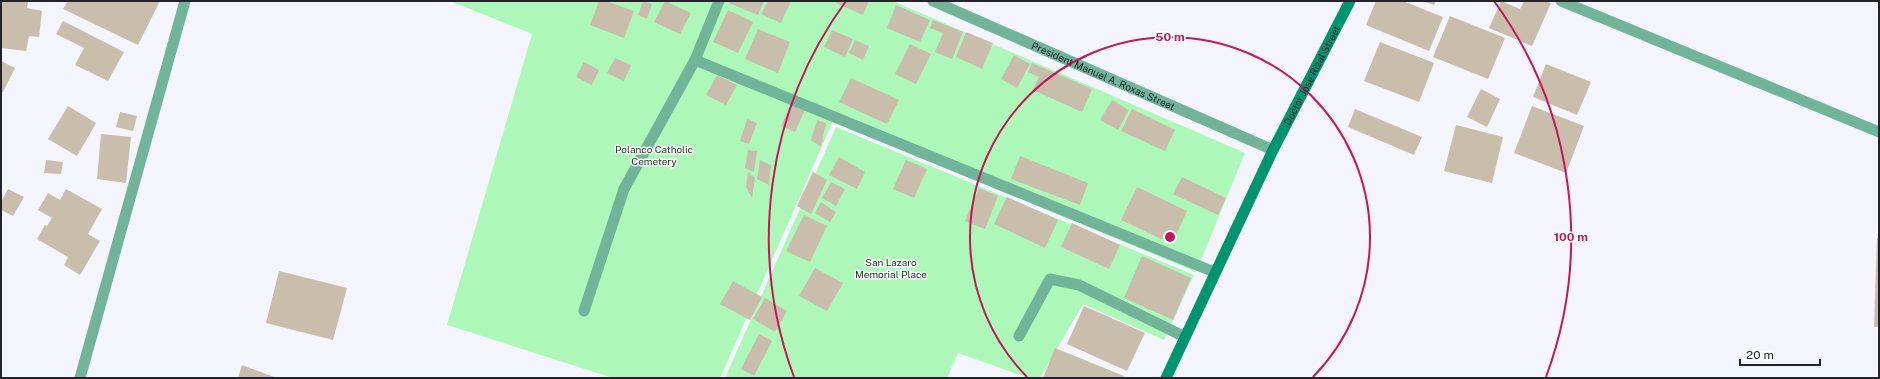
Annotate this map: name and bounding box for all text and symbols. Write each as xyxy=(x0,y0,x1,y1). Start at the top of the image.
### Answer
street label: Doctor Jose Rizal Street xyxy=(1281,23,1342,127)
text: 50 m xyxy=(1155,30,1185,44)
street label: President Manuel A. Roxas Street xyxy=(1030,39,1177,112)
park label: Polanco Catholic Cemetery xyxy=(615,143,693,167)
centre of rings xyxy=(1163,230,1177,244)
text: 100 m xyxy=(1554,230,1588,244)
park label: San Lazaro Memorial Place xyxy=(855,256,927,280)
scale bar xyxy=(1740,341,1820,367)
text: 20 m xyxy=(1746,348,1774,362)

